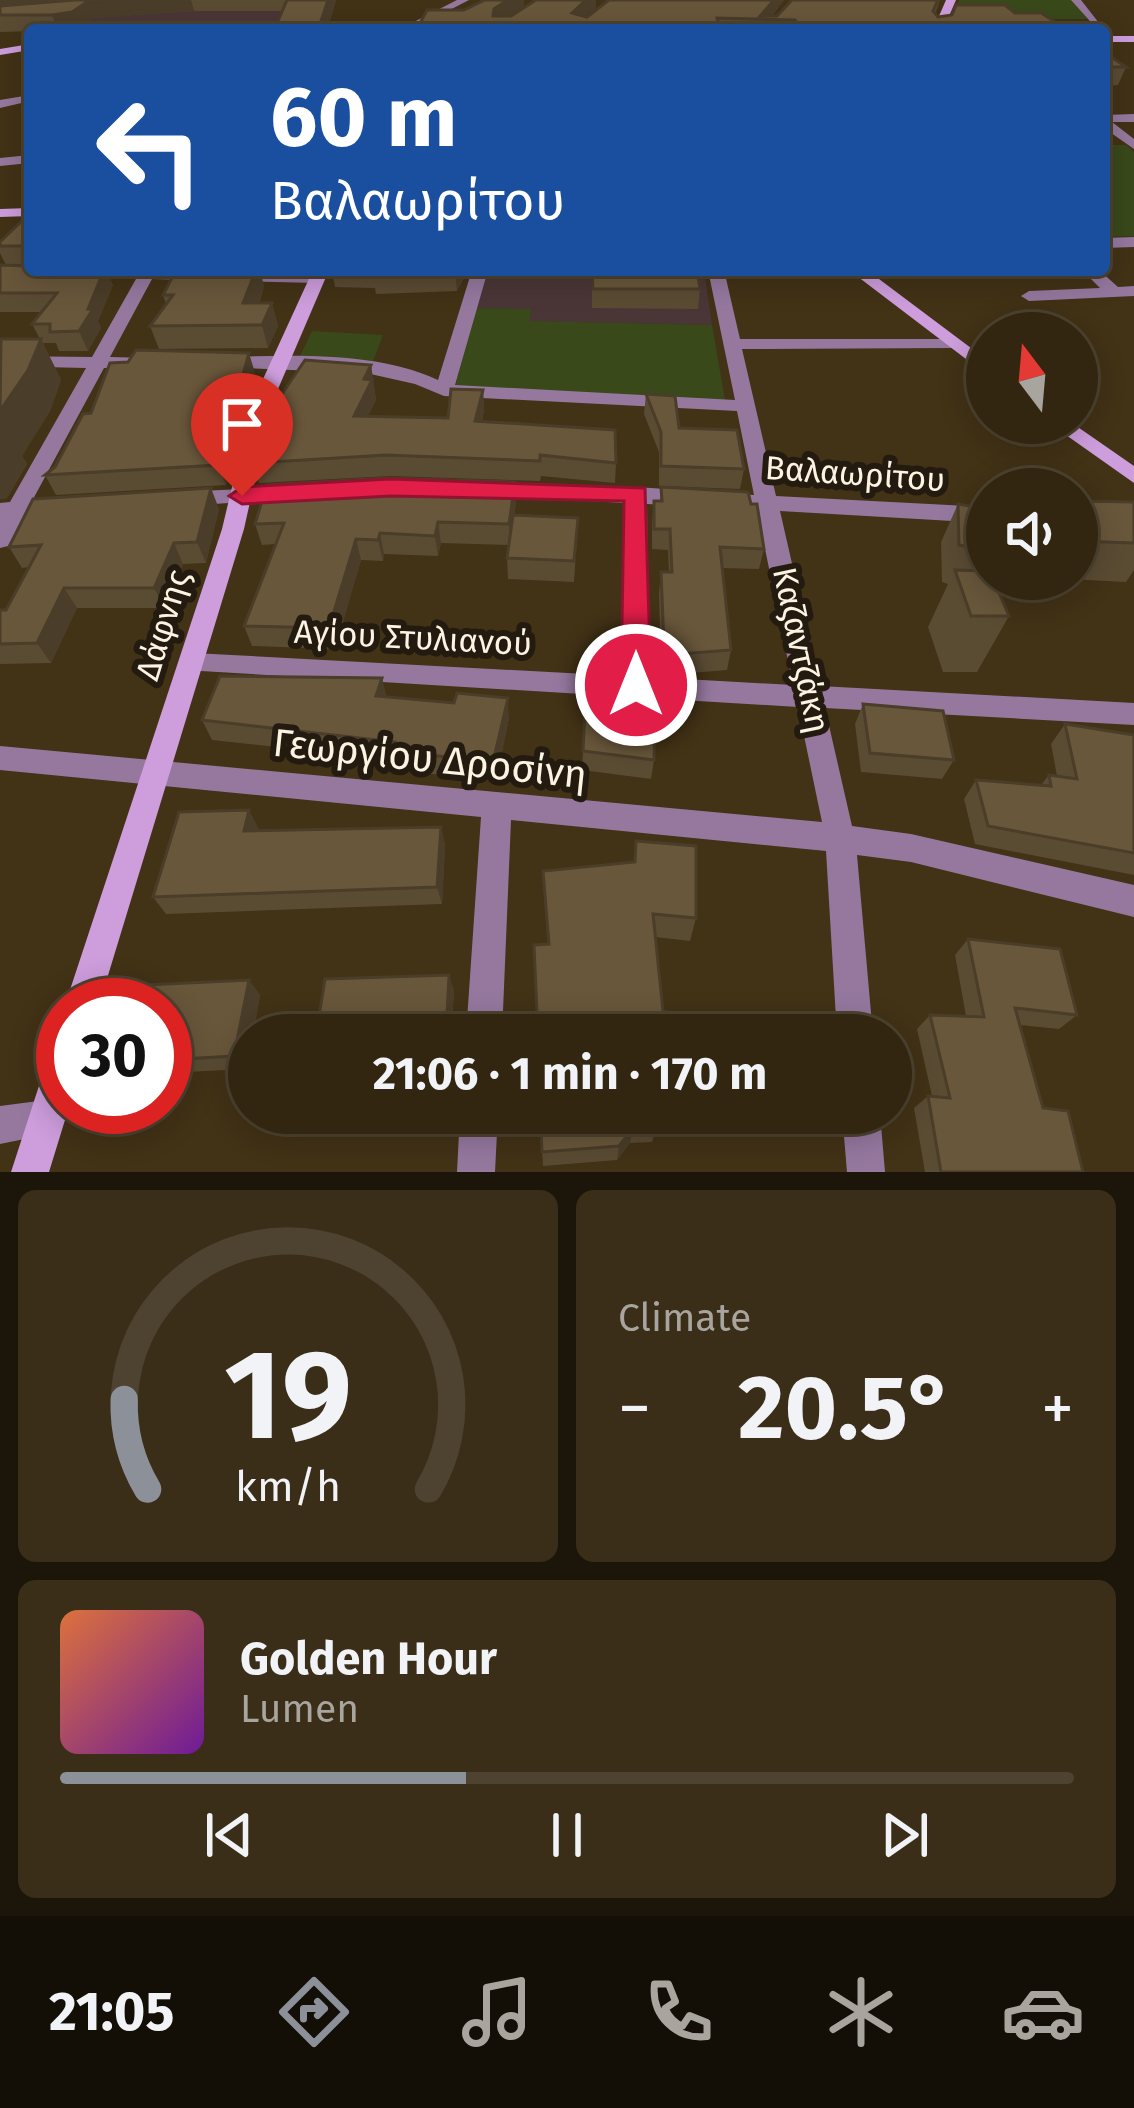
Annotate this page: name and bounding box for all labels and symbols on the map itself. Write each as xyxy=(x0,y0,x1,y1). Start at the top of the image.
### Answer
north arrow xyxy=(966,312,1098,444)
pin xyxy=(191,373,293,496)
street label: Βαλαωρίτου xyxy=(764,448,946,500)
street label: Καζαντζάκη xyxy=(764,564,838,736)
street label: Δάφνης xyxy=(127,565,199,685)
street label: Αγίου Στυλιανού xyxy=(293,612,533,664)
position arrow xyxy=(573,622,699,748)
street label: Γεωργίου Δροσίνη xyxy=(271,720,589,798)
speed limit sign: 30 xyxy=(36,978,192,1134)

